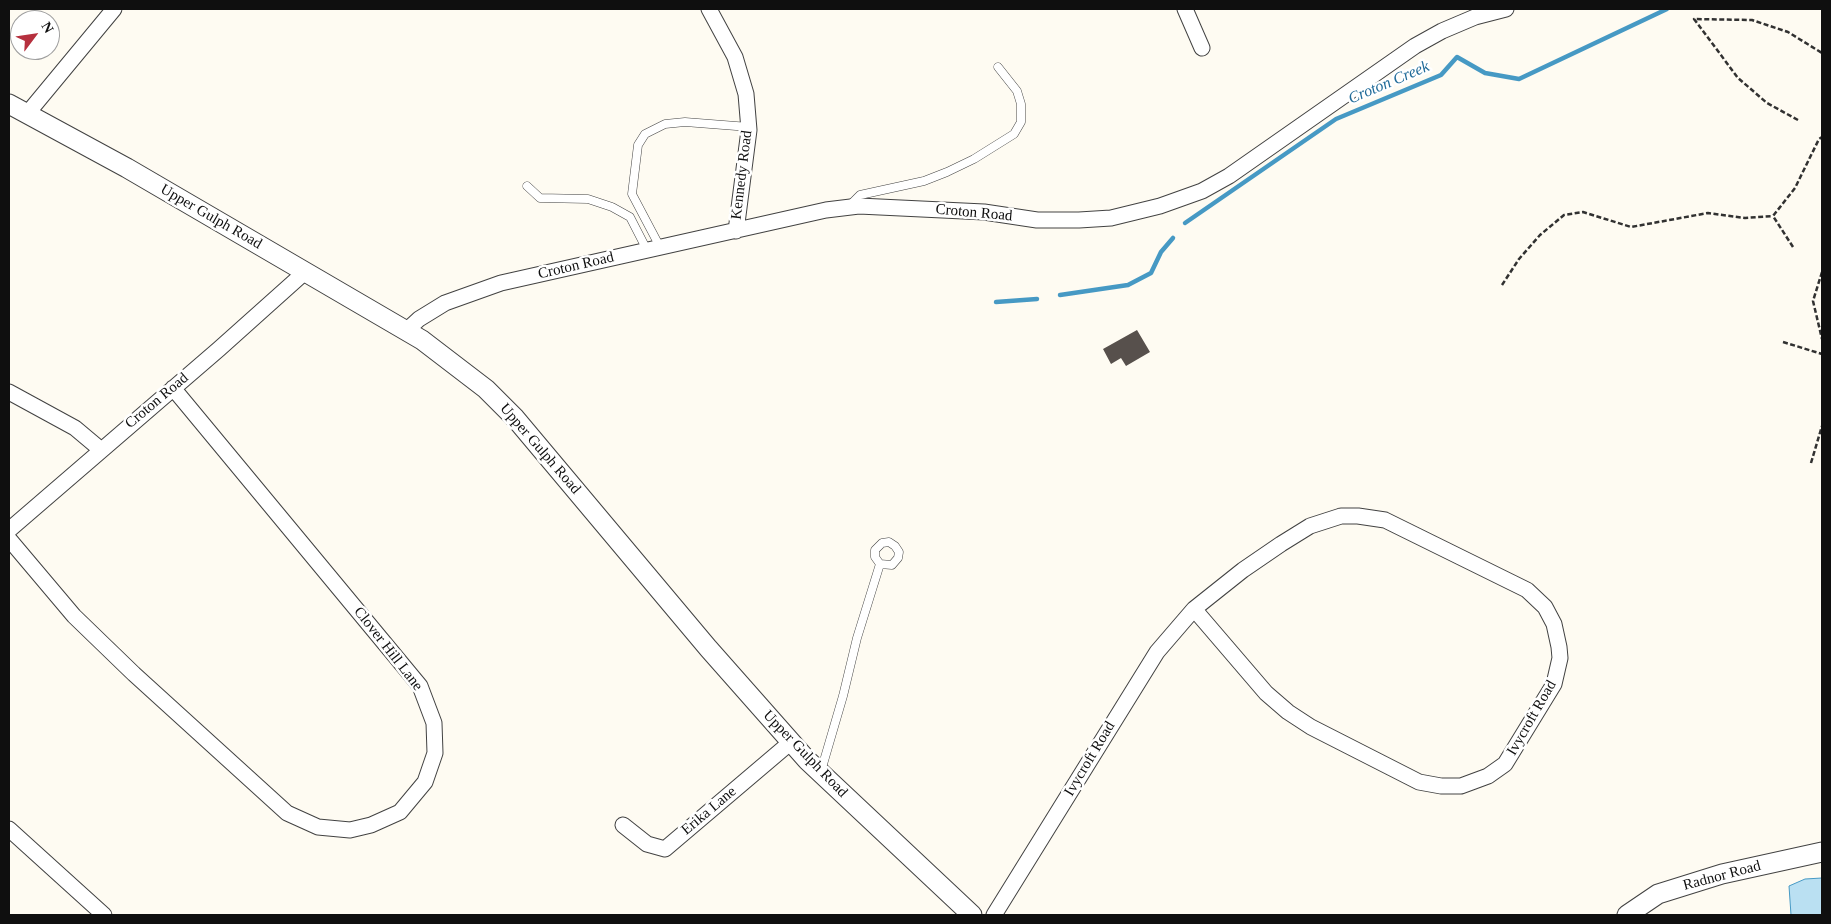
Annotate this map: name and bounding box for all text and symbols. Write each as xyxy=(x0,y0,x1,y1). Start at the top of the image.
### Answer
north arrow xyxy=(10,10,60,60)
text: N xyxy=(38,19,56,36)
water label: Croton Creek xyxy=(1346,57,1432,109)
street label: Kennedy Road xyxy=(728,129,756,221)
street label: Upper Gulph Road xyxy=(157,181,265,253)
street label: Croton Road xyxy=(935,201,1013,225)
street label: Croton Road xyxy=(536,249,616,283)
street label: Croton Road xyxy=(122,369,192,433)
street label: Upper Gulph Road xyxy=(496,400,584,498)
street label: Clover Hill Lane xyxy=(350,603,426,695)
street label: Ivycroft Road xyxy=(1503,677,1561,759)
street label: Upper Gulph Road xyxy=(759,707,851,801)
street label: Ivycroft Road xyxy=(1061,718,1119,800)
street label: Erika Lane xyxy=(678,783,740,839)
street label: Radnor Road xyxy=(1681,857,1763,895)

